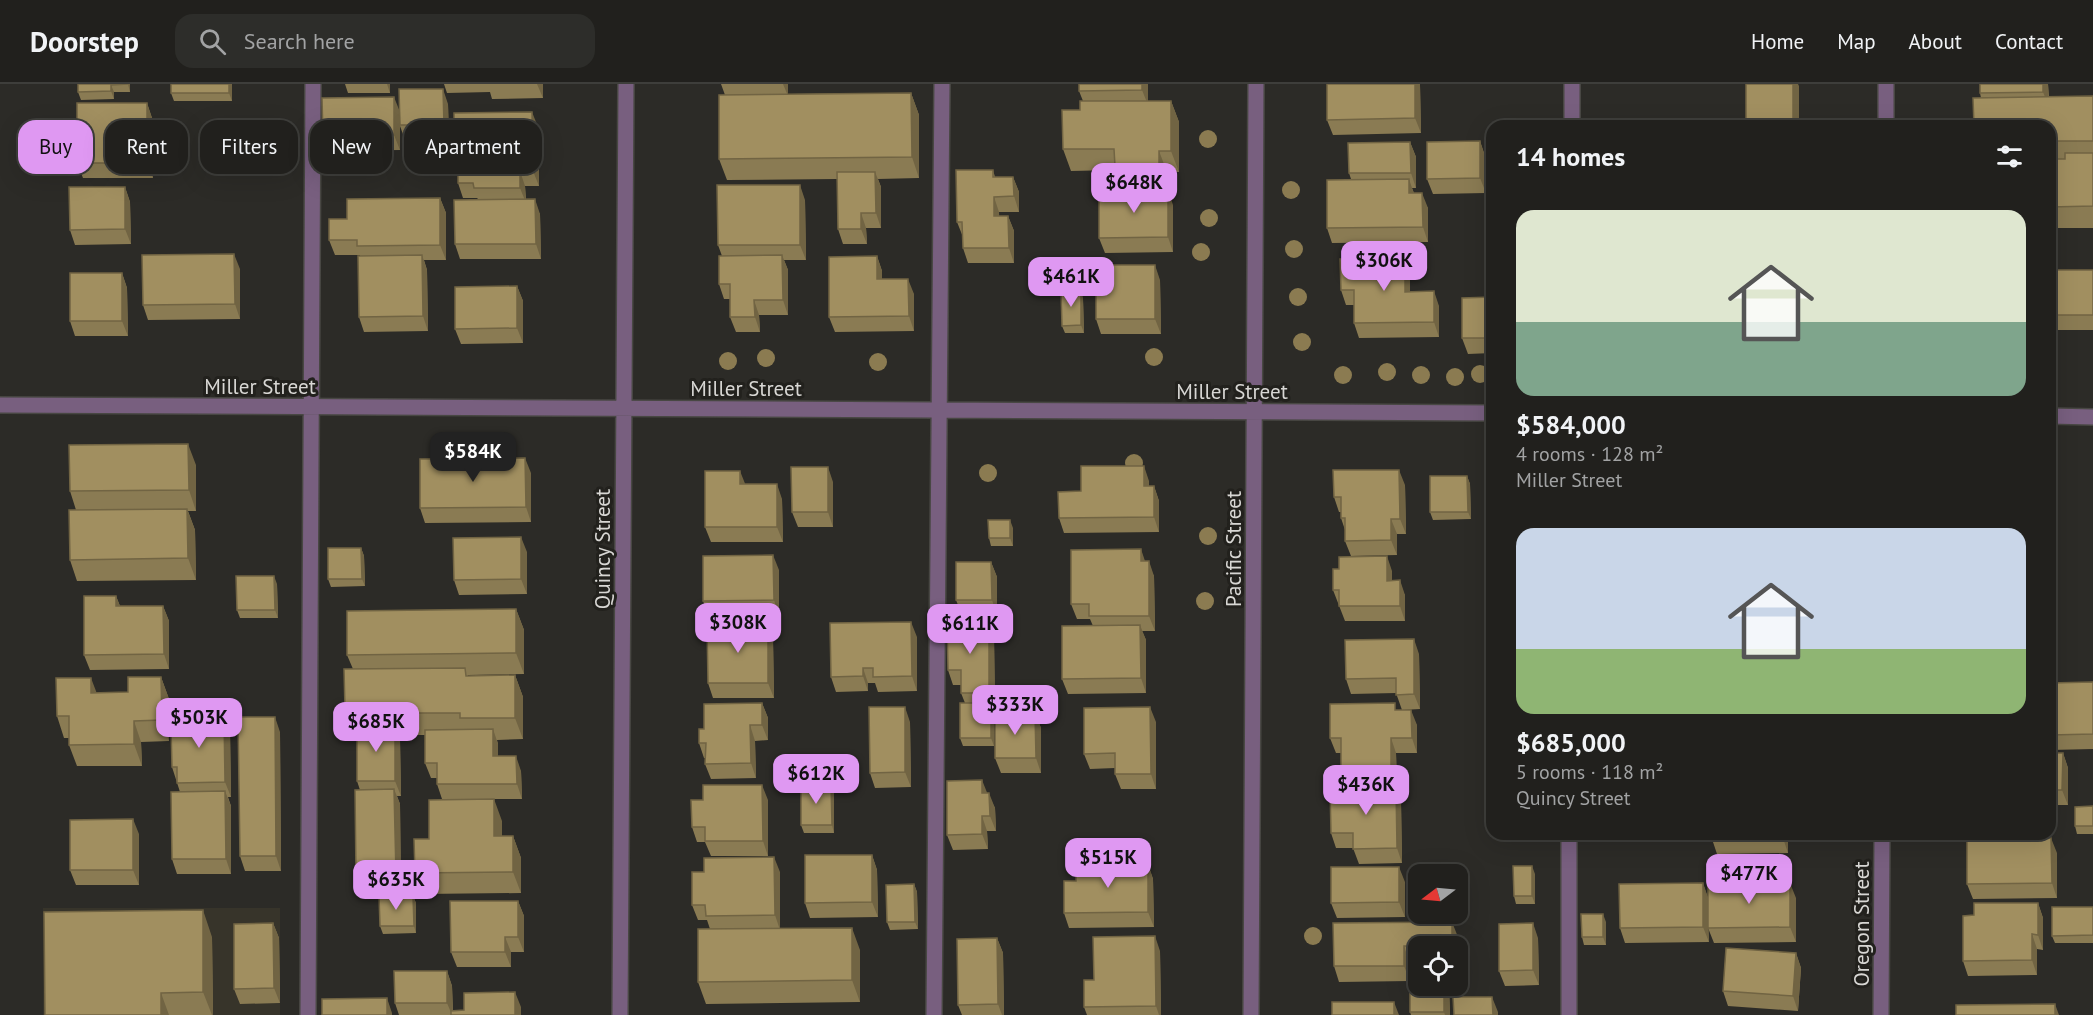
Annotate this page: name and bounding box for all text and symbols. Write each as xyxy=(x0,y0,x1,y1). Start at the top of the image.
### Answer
search box xyxy=(175,14,595,68)
text: Doorstep xyxy=(30,23,139,60)
icon: search xyxy=(196,25,229,58)
text: Search here xyxy=(244,27,355,55)
text: Home xyxy=(1751,28,1804,55)
text: Map xyxy=(1837,28,1876,55)
text: About xyxy=(1909,28,1962,55)
text: Contact xyxy=(1995,28,2063,55)
chip: Buy xyxy=(18,120,93,174)
chip: Rent xyxy=(105,120,188,174)
chip: Filters xyxy=(200,120,298,174)
chip: New xyxy=(310,120,392,174)
chip: Apartment xyxy=(404,120,542,174)
text: 14 homes xyxy=(1516,140,1625,173)
icon: filters xyxy=(1993,140,2026,173)
pin: $648K xyxy=(1092,163,1176,214)
text: $648K xyxy=(1105,169,1163,195)
pin: $306K xyxy=(1342,241,1426,292)
text: $306K xyxy=(1355,247,1413,273)
icon: home xyxy=(1717,249,1825,357)
pin: $461K xyxy=(1029,257,1113,308)
text: $461K xyxy=(1042,263,1100,289)
street label: Miller Street xyxy=(204,373,316,400)
street label: Miller Street xyxy=(690,375,802,402)
street label: Miller Street xyxy=(1176,378,1288,405)
text: $584,000 xyxy=(1516,408,1626,441)
pin: $584K xyxy=(431,432,515,483)
text: $584K xyxy=(444,438,502,464)
text: 4 rooms · 128 m² xyxy=(1516,441,1663,467)
text: Miller Street xyxy=(1516,467,1622,493)
street label: Quincy Street xyxy=(589,489,616,609)
street label: Pacific Street xyxy=(1220,491,1247,607)
icon: home xyxy=(1717,567,1825,675)
pin: $308K xyxy=(696,603,780,654)
pin: $611K xyxy=(928,604,1012,655)
text: $308K xyxy=(709,609,767,635)
text: $611K xyxy=(941,610,999,636)
pin: $333K xyxy=(973,685,1057,736)
text: $333K xyxy=(986,691,1044,717)
pin: $503K xyxy=(157,698,241,749)
pin: $685K xyxy=(334,702,418,753)
text: $503K xyxy=(170,704,228,730)
text: $685K xyxy=(347,708,405,734)
text: $685,000 xyxy=(1516,726,1626,759)
pin: $612K xyxy=(774,754,858,805)
text: 5 rooms · 118 m² xyxy=(1516,759,1663,785)
text: $612K xyxy=(787,760,845,786)
pin: $436K xyxy=(1324,765,1408,816)
text: $436K xyxy=(1337,771,1395,797)
text: Quincy Street xyxy=(1516,785,1631,811)
pin: $515K xyxy=(1066,838,1150,889)
text: $515K xyxy=(1079,844,1137,870)
pin: $477K xyxy=(1707,854,1791,905)
pin: $635K xyxy=(354,860,438,911)
text: $477K xyxy=(1720,860,1778,886)
street label: Oregon Street xyxy=(1848,861,1875,987)
north arrow xyxy=(1408,864,1468,924)
map controls xyxy=(1408,864,1468,996)
text: $635K xyxy=(367,866,425,892)
button: locate xyxy=(1408,936,1468,996)

